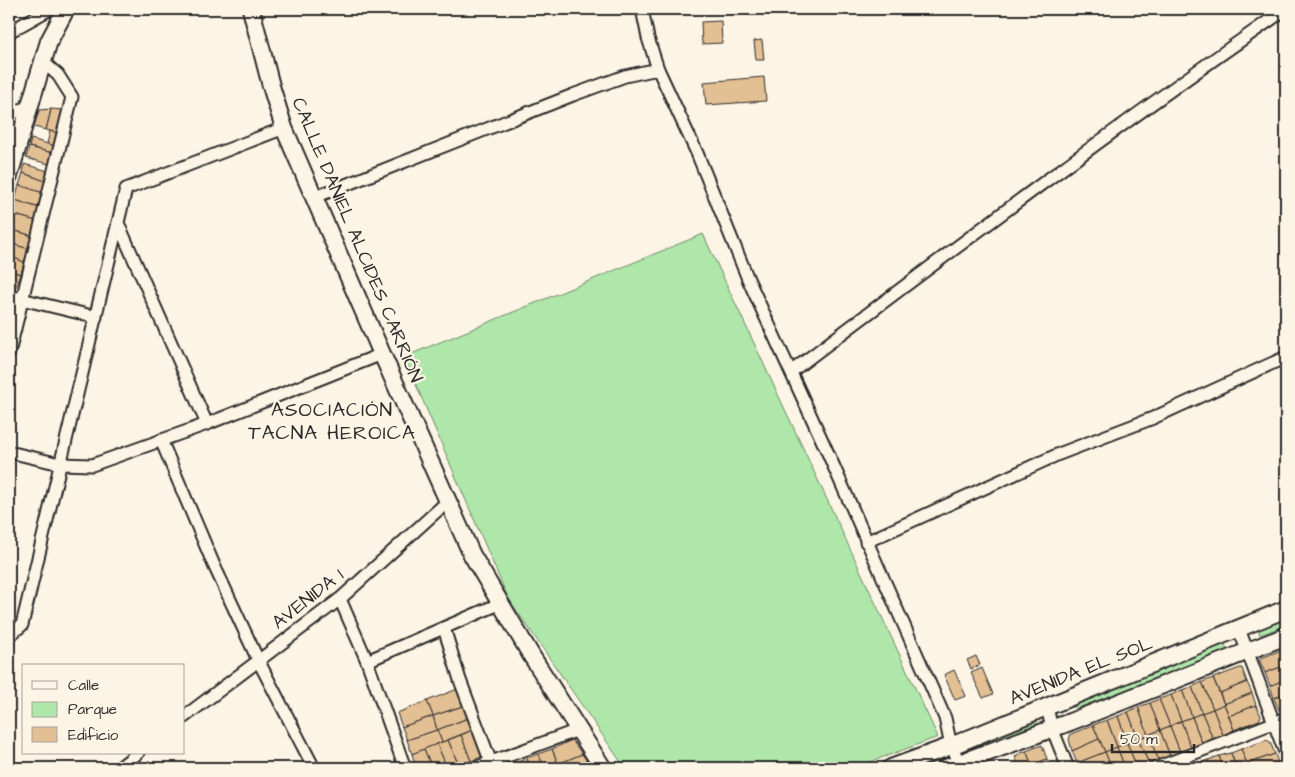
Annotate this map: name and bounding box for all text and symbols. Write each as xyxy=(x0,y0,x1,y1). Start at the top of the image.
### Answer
street label: CALLE DANIEL ALCIDES CARRIÓN xyxy=(285,93,430,387)
district label: ASOCIACIÓN TACNA HEROICA xyxy=(248,396,416,447)
street label: AVENIDA 1 xyxy=(266,562,350,636)
street label: AVENIDA EL SOL xyxy=(1005,630,1157,712)
legend xyxy=(22,664,185,754)
text: Calle xyxy=(68,675,99,696)
text: Parque xyxy=(68,699,117,720)
scale bar xyxy=(1112,722,1195,754)
text: Edificio xyxy=(68,725,119,746)
text: 50 m xyxy=(1120,729,1158,750)

